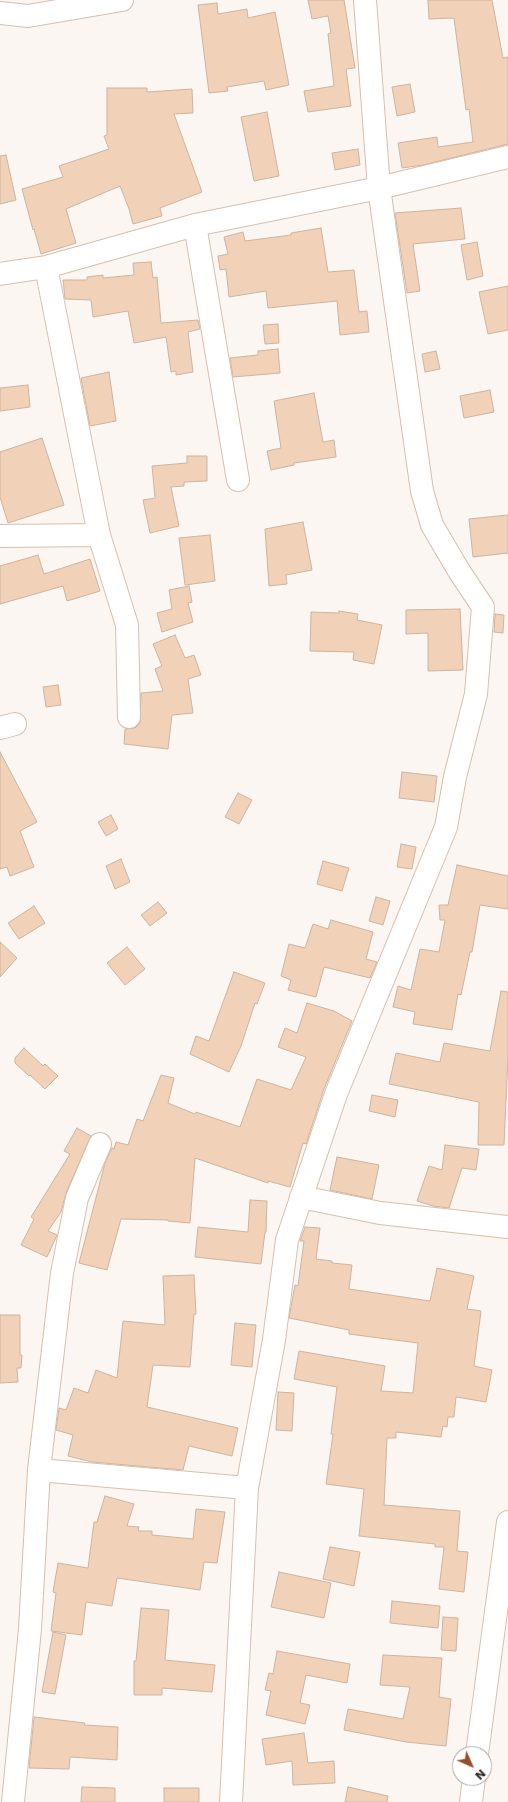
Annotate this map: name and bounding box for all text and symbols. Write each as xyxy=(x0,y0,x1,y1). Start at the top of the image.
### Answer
north arrow xyxy=(452,1746,492,1786)
text: N xyxy=(472,1766,488,1782)

